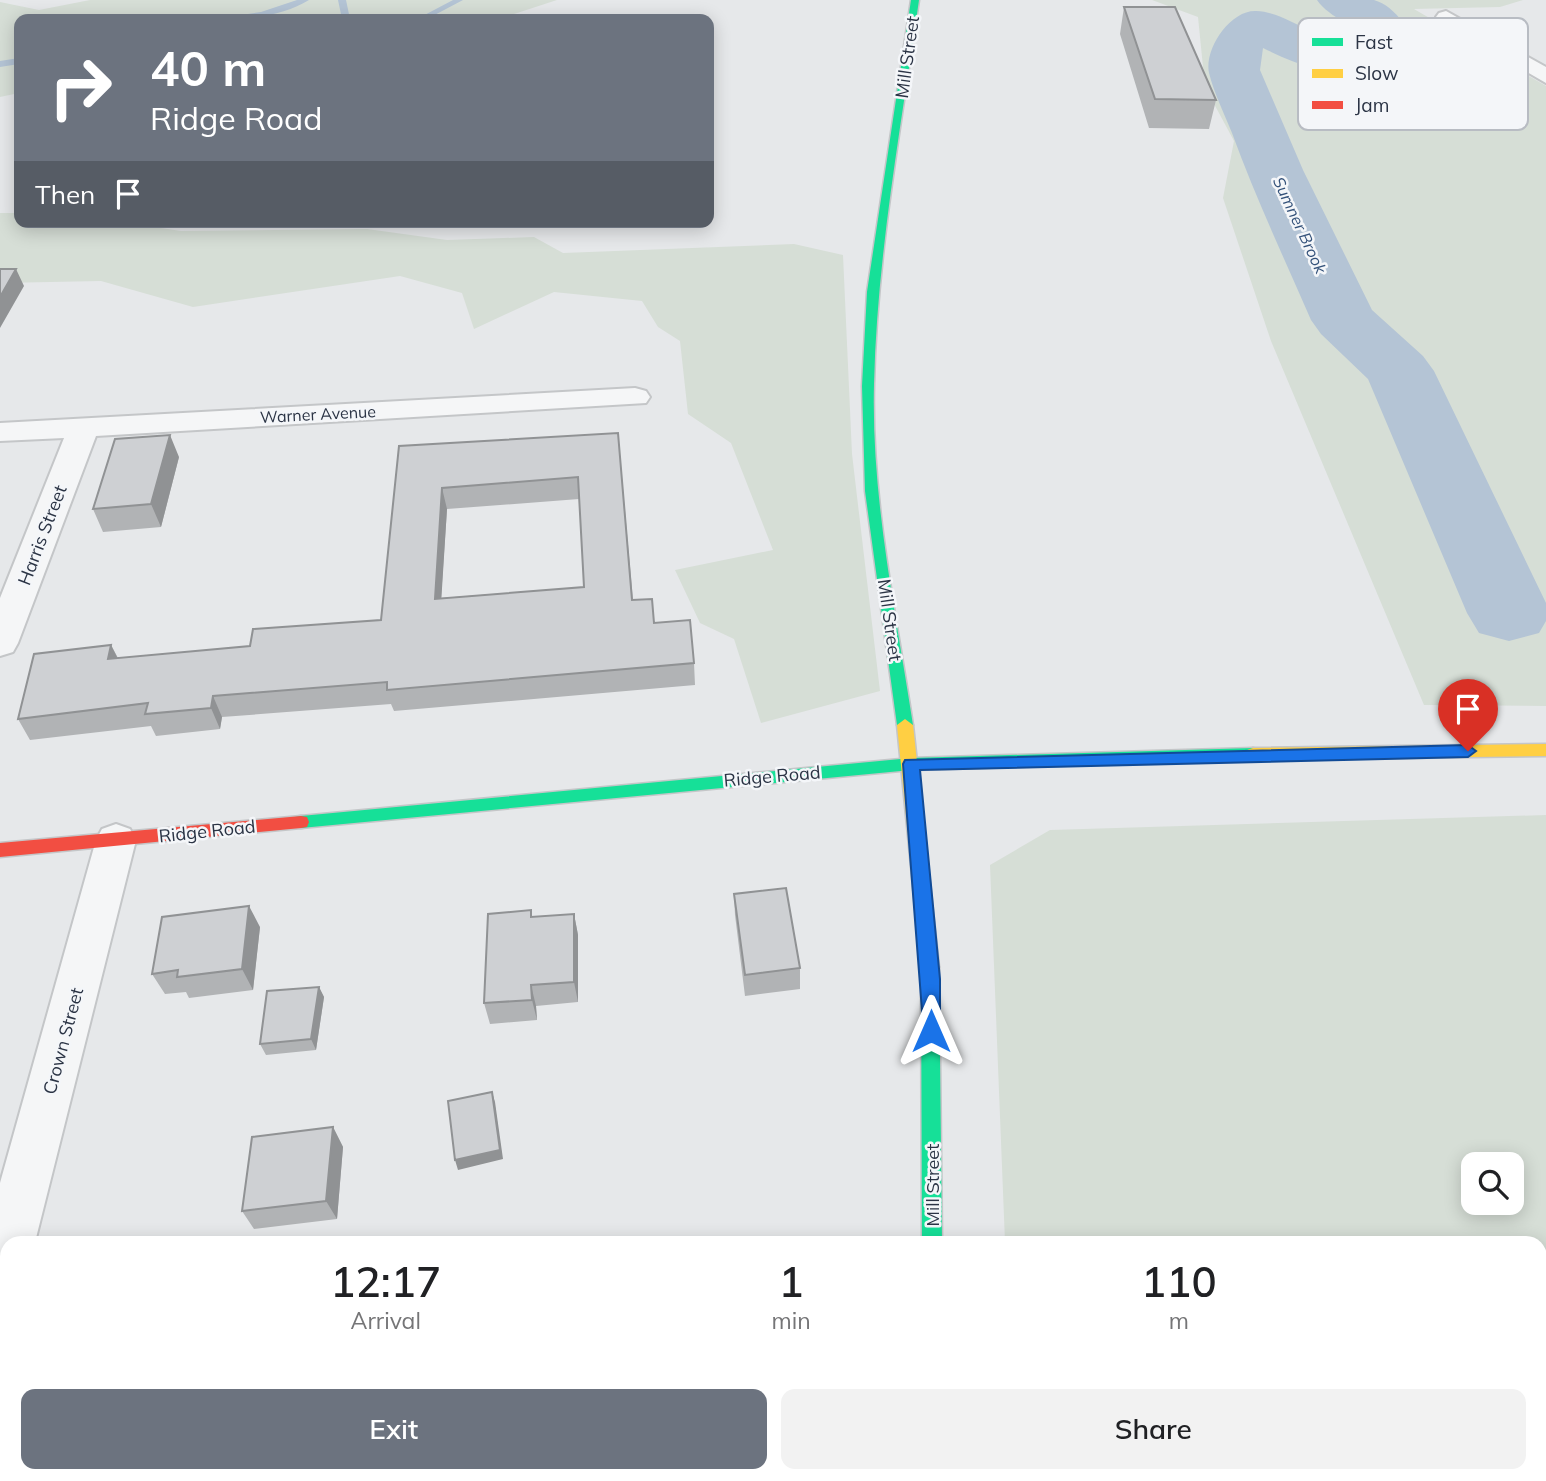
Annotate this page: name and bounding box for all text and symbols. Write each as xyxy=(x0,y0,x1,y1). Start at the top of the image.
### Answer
street label: Mill Street xyxy=(890,14,924,100)
legend xyxy=(1298,18,1528,130)
text: Fast xyxy=(1355,30,1393,54)
text: 40 m xyxy=(150,37,266,98)
icon: right xyxy=(35,42,126,133)
text: Slow xyxy=(1355,61,1399,85)
text: Jam xyxy=(1355,93,1389,117)
text: Ridge Road xyxy=(150,98,322,138)
water label: Sumner Brook xyxy=(1269,173,1331,277)
icon: arrive xyxy=(109,175,147,213)
text: Then xyxy=(35,178,95,211)
street label: Warner Avenue xyxy=(260,401,376,427)
street label: Harris Street xyxy=(12,482,72,588)
street label: Mill Street xyxy=(873,577,907,663)
pin xyxy=(1438,679,1498,751)
icon: arrive xyxy=(1449,690,1487,728)
street label: Ridge Road xyxy=(723,760,821,792)
street label: Ridge Road xyxy=(158,814,256,848)
street label: Crown Street xyxy=(38,985,88,1097)
position arrow xyxy=(894,994,968,1068)
street label: Mill Street xyxy=(921,1144,944,1226)
map controls xyxy=(1461,1152,1524,1215)
button: search xyxy=(1461,1152,1524,1215)
text: 12:17 xyxy=(330,1255,441,1308)
text: 1 xyxy=(778,1255,804,1308)
text: 110 xyxy=(1141,1255,1217,1308)
text: Arrival xyxy=(351,1306,421,1335)
text: min xyxy=(771,1306,811,1335)
text: m xyxy=(1169,1306,1189,1335)
button: Exit xyxy=(21,1389,767,1469)
button: Share xyxy=(781,1389,1526,1469)

